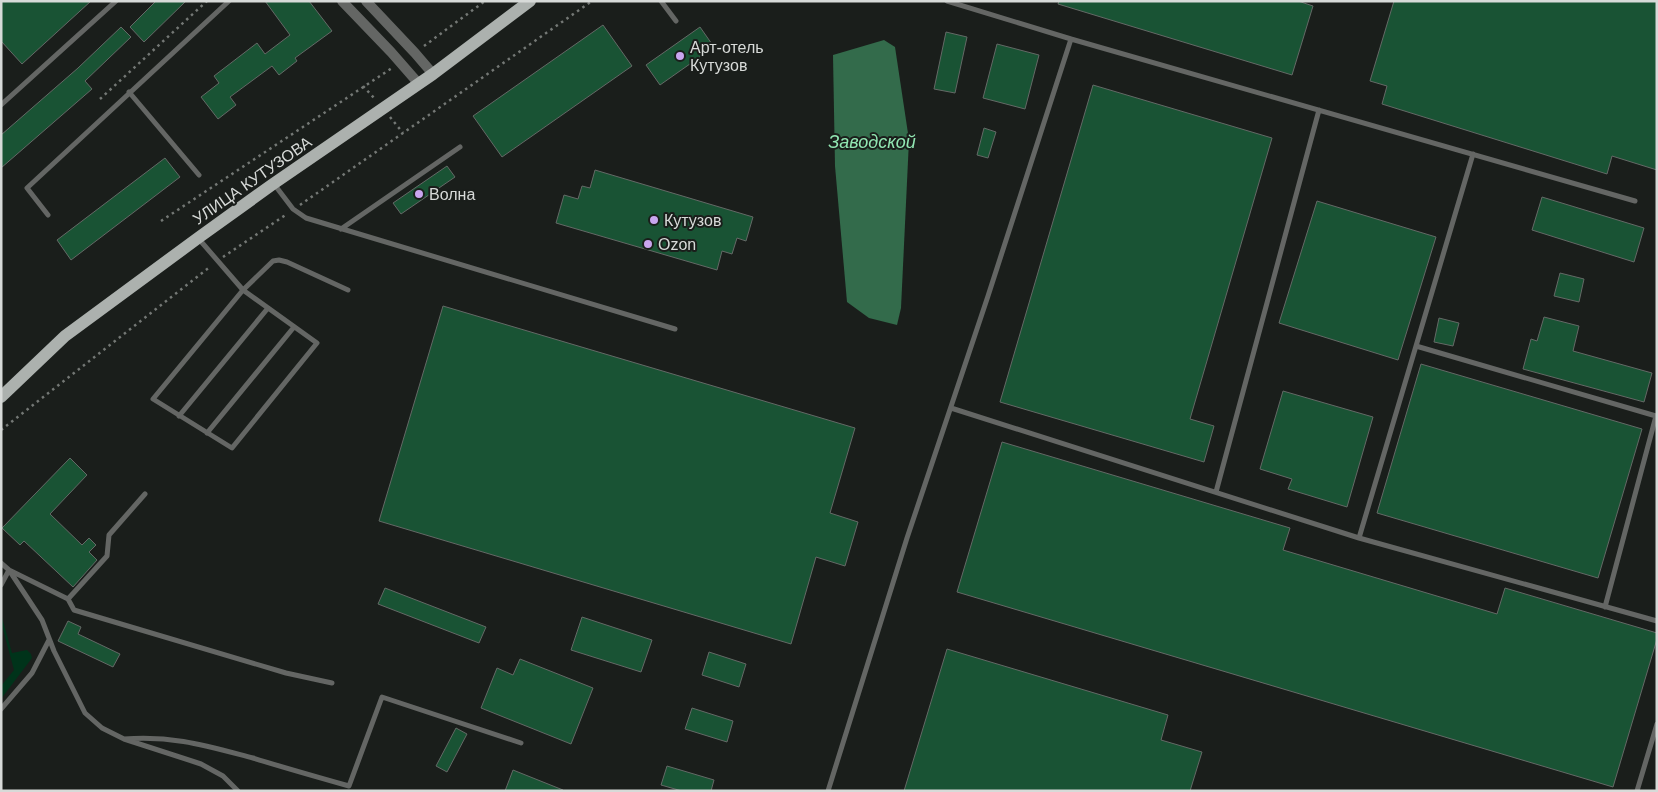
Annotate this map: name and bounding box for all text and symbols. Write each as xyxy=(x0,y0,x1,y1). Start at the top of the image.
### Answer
place label: Арт-отель Кутузов xyxy=(690,39,764,74)
marker: Арт-отель Кутузов xyxy=(674,50,686,62)
water label: Заводской xyxy=(828,132,916,152)
street label: УЛИЦА КУТУЗОВА xyxy=(190,133,315,228)
place label: Волна xyxy=(429,186,475,203)
marker: Волна xyxy=(413,188,425,200)
place label: Кутузов xyxy=(664,212,721,229)
marker: Кутузов xyxy=(648,214,660,226)
place label: Ozon xyxy=(658,236,696,253)
marker: Ozon xyxy=(642,238,654,250)

